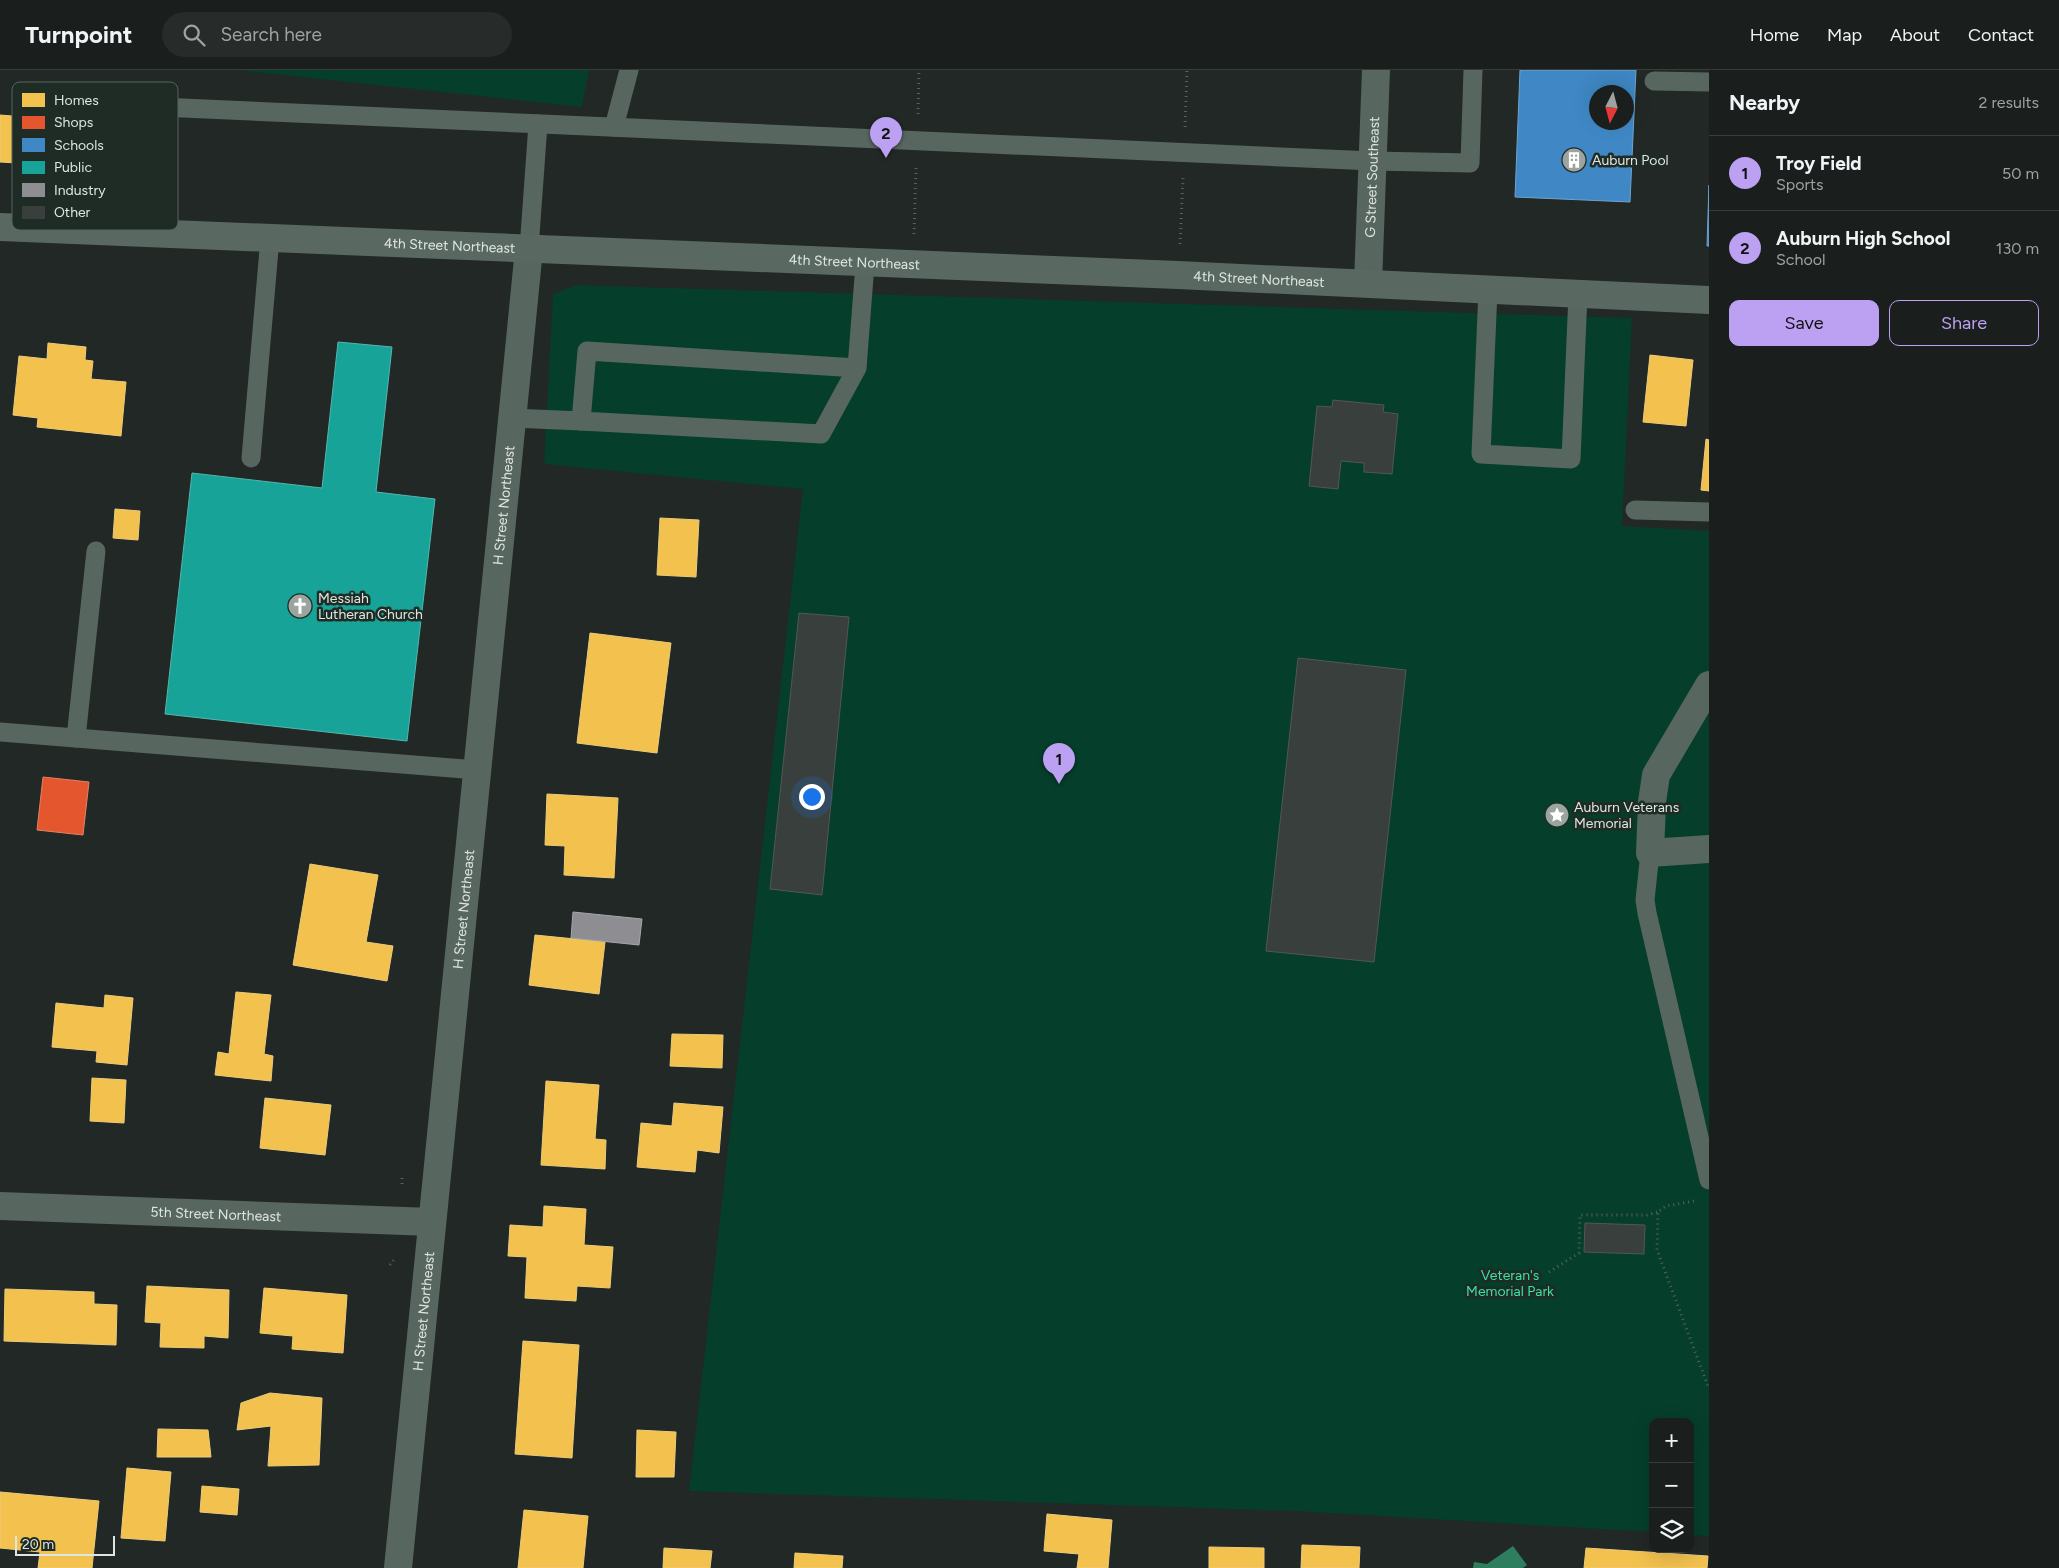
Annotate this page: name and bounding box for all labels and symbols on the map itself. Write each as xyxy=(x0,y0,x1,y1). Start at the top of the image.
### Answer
legend xyxy=(12,82,178,230)
north arrow xyxy=(1589,85,1634,130)
text: Homes xyxy=(54,92,99,109)
text: Shops xyxy=(54,114,93,131)
street label: G Street Southeast xyxy=(1362,116,1383,238)
pin: 2 xyxy=(870,117,902,158)
text: Schools xyxy=(54,137,104,154)
building icon: Auburn Pool xyxy=(1561,147,1587,173)
place label: Auburn Pool xyxy=(1592,152,1669,169)
text: Public xyxy=(54,159,92,176)
text: Industry xyxy=(54,182,106,199)
text: Other xyxy=(54,204,91,221)
street label: 4th Street Northeast xyxy=(384,235,516,257)
street label: 4th Street Northeast xyxy=(788,251,920,273)
street label: 4th Street Northeast xyxy=(1193,268,1325,291)
street label: H Street Northeast xyxy=(490,445,518,566)
place label: Messiah Lutheran Church xyxy=(318,590,423,623)
church icon: Messiah Lutheran Church xyxy=(287,593,313,619)
pin: 1 xyxy=(1043,743,1075,784)
your location xyxy=(799,784,825,810)
place label: Auburn Veterans Memorial xyxy=(1574,799,1679,832)
place icon: Auburn Veterans Memorial xyxy=(1544,802,1570,828)
street label: H Street Northeast xyxy=(450,849,478,970)
street label: 5th Street Northeast xyxy=(150,1204,282,1225)
street label: H Street Northeast xyxy=(410,1251,438,1372)
park label: Veteran's Memorial Park xyxy=(1466,1267,1554,1300)
scale bar xyxy=(15,1533,115,1556)

